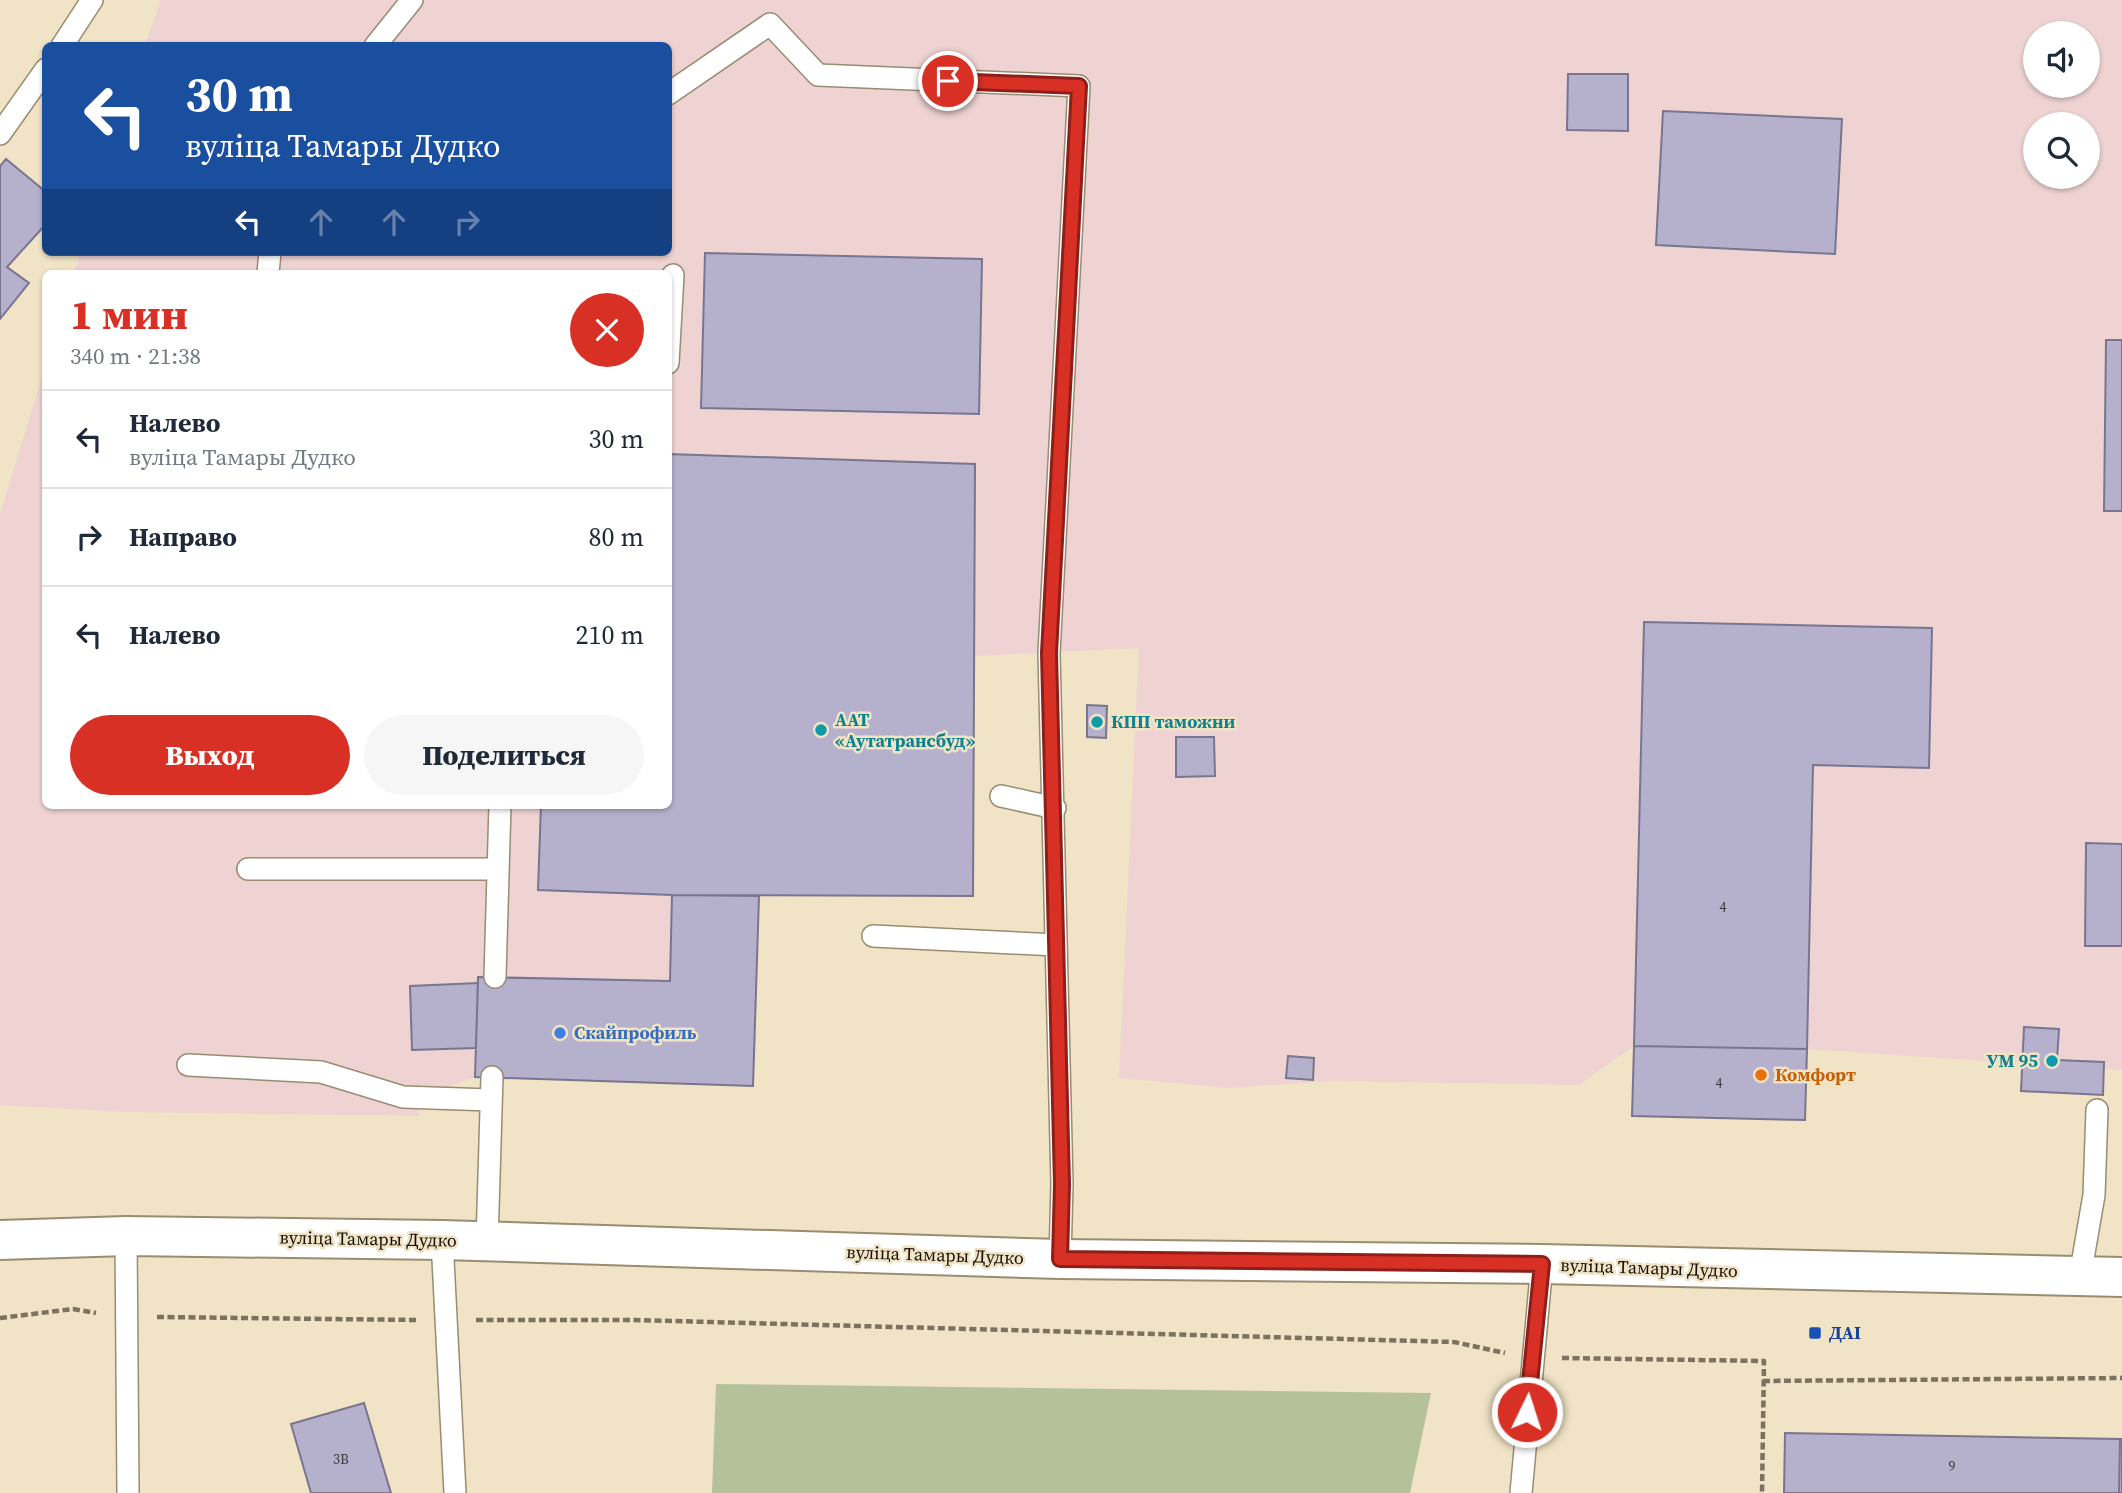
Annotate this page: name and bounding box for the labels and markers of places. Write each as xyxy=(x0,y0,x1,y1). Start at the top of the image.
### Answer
pin xyxy=(918,51,978,111)
place label: ААТ «Аутатрансбуд» xyxy=(835,707,975,753)
place label: КПП таможни xyxy=(1111,709,1235,734)
marker: КПП таможни xyxy=(1089,714,1105,730)
marker: ААТ «Аутатрансбуд» xyxy=(813,722,829,738)
place label: Скайпрофиль xyxy=(574,1020,697,1045)
marker: Скайпрофиль xyxy=(552,1025,568,1041)
place label: УМ 95 xyxy=(1987,1048,2038,1073)
marker: УМ 95 xyxy=(2044,1053,2060,1069)
place label: Комфорт xyxy=(1775,1062,1856,1087)
marker: Комфорт xyxy=(1753,1067,1769,1083)
place label: ДАІ xyxy=(1829,1320,1861,1345)
marker: ДАІ xyxy=(1807,1325,1823,1341)

